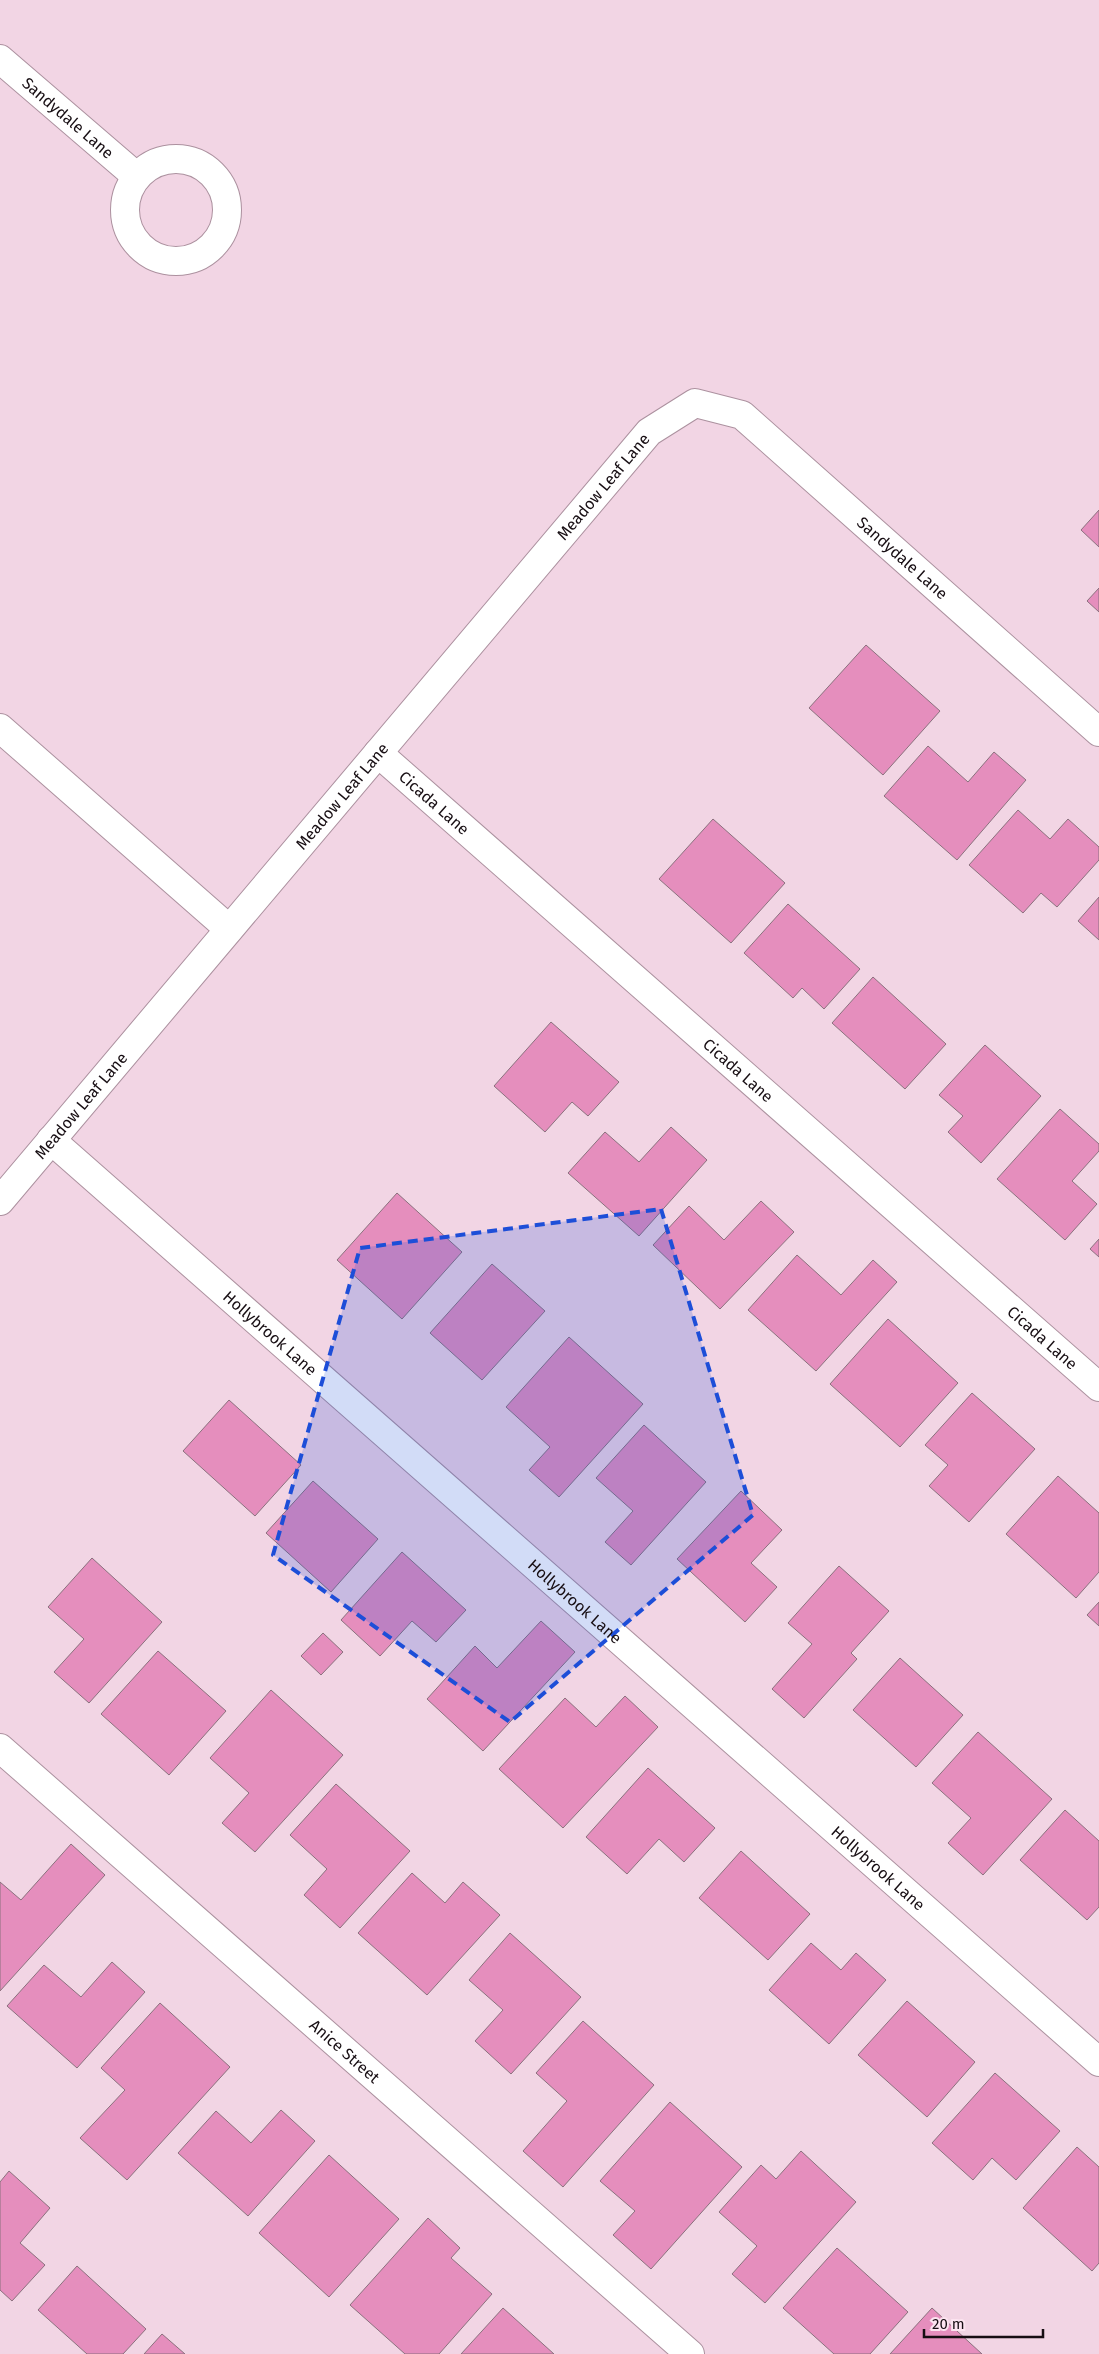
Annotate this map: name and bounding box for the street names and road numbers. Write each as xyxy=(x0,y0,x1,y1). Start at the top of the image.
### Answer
street label: Sandydale Lane xyxy=(18,74,118,163)
street label: Meadow Leaf Lane xyxy=(553,430,654,544)
street label: Sandydale Lane xyxy=(853,513,951,603)
street label: Meadow Leaf Lane xyxy=(292,739,393,853)
street label: Cicada Lane xyxy=(395,767,473,839)
street label: Cicada Lane xyxy=(699,1035,777,1106)
street label: Meadow Leaf Lane xyxy=(31,1049,131,1163)
street label: Hollybrook Lane xyxy=(219,1287,321,1379)
street label: Cicada Lane xyxy=(1003,1302,1081,1374)
street label: Hollybrook Lane xyxy=(524,1555,625,1648)
street label: Hollybrook Lane xyxy=(827,1822,929,1915)
street label: Anice Street xyxy=(306,2015,384,2087)

